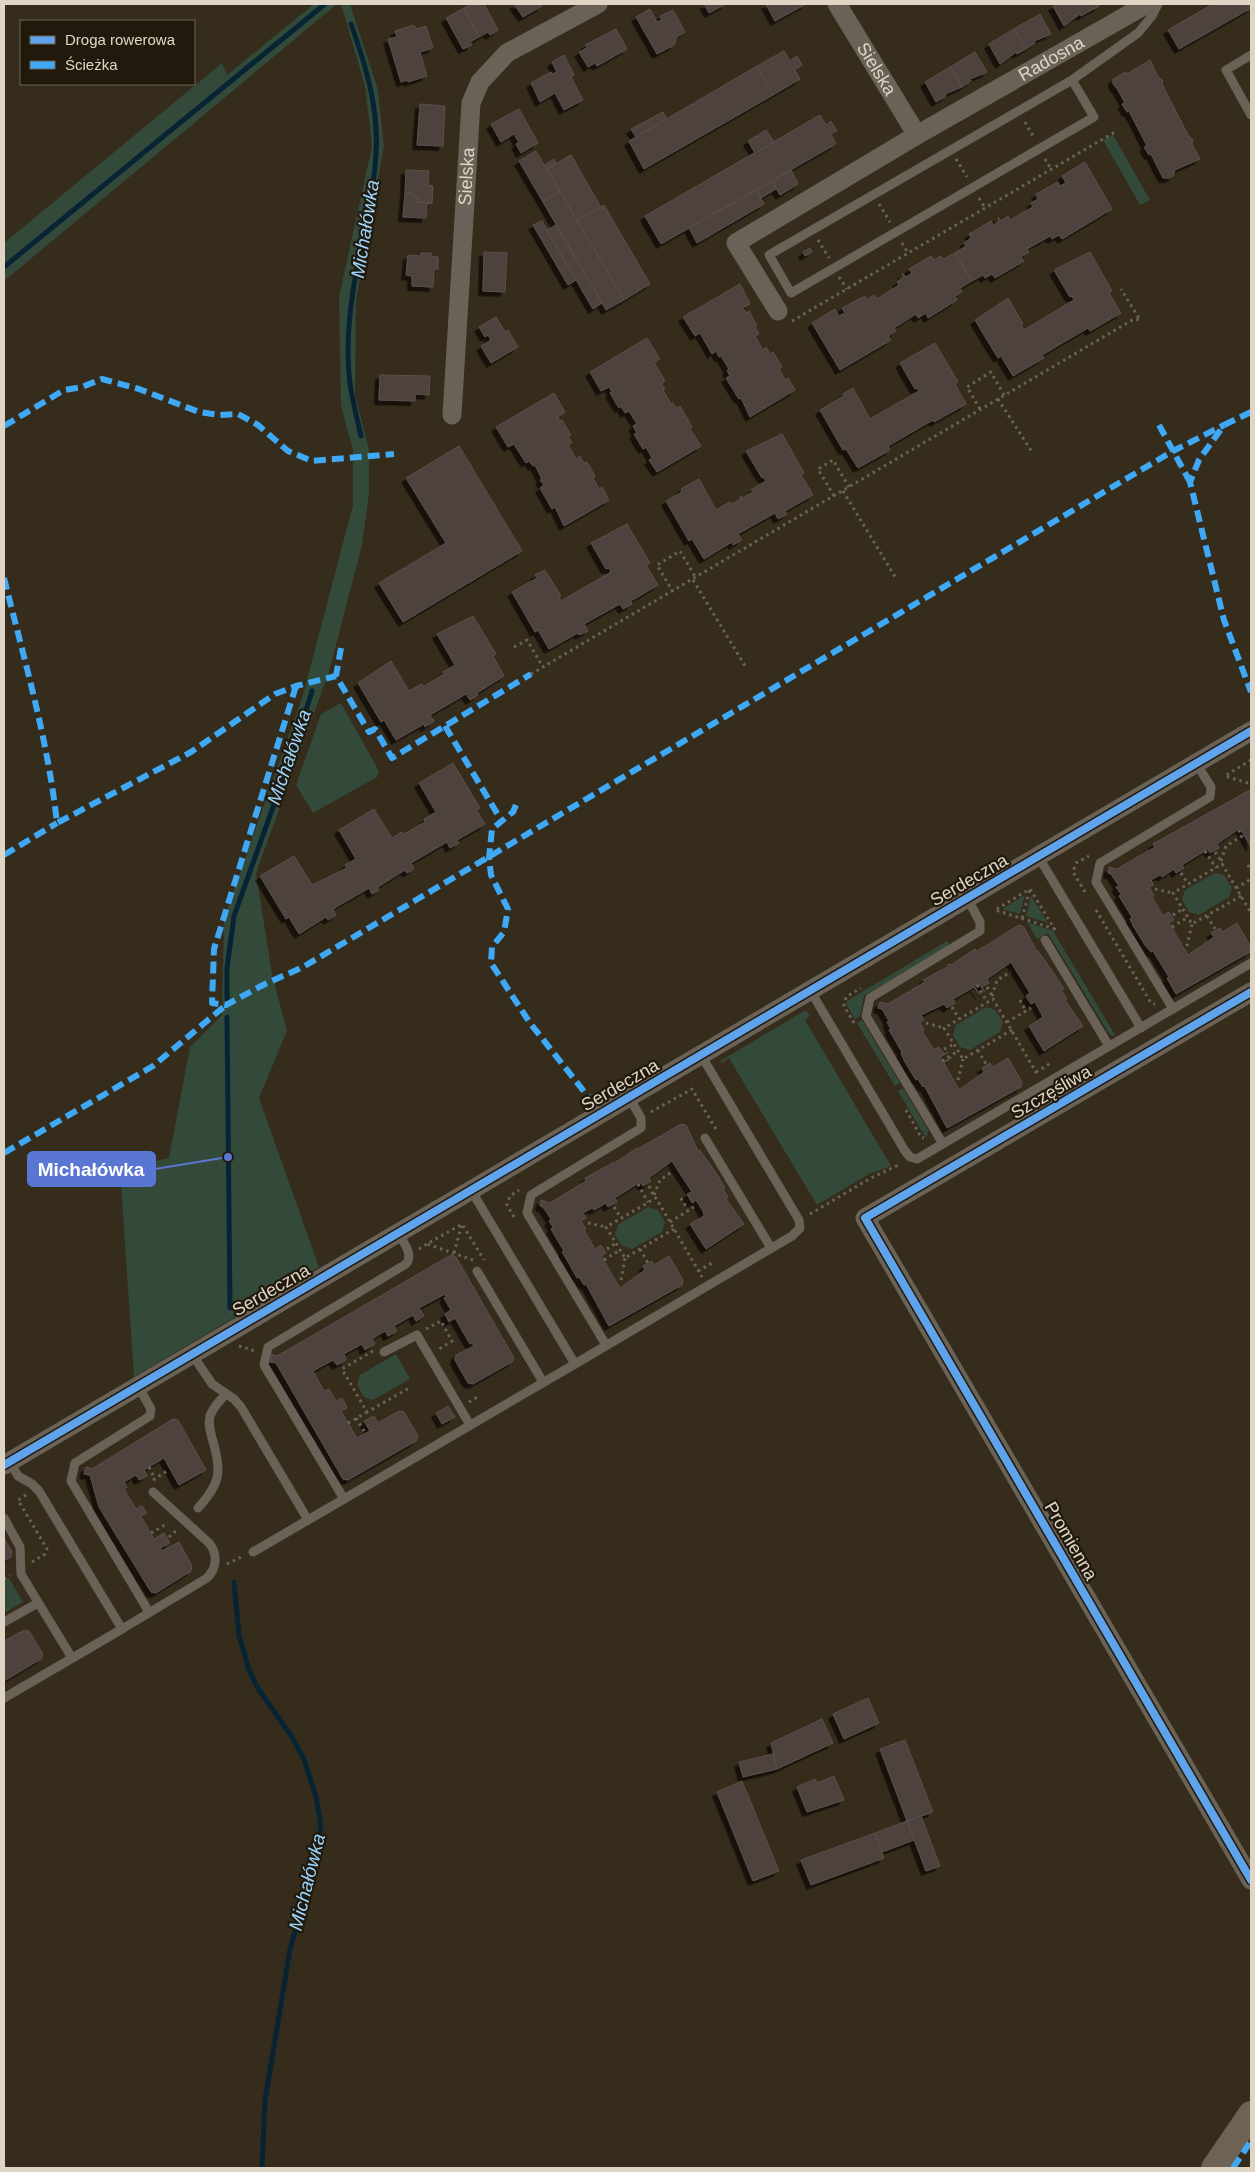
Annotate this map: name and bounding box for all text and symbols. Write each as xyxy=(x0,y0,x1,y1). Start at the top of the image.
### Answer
legend xyxy=(20,20,195,85)
text: Droga rowerowa xyxy=(65,31,176,48)
street label: Radosna xyxy=(1015,32,1088,85)
street label: Sielska xyxy=(853,39,901,100)
text: Ścieżka xyxy=(65,56,118,73)
street label: Sielska xyxy=(455,146,478,206)
water label: Michałówka xyxy=(347,178,383,280)
water label: Michałówka xyxy=(263,707,315,807)
street label: Serdeczna xyxy=(927,849,1012,910)
street label: Serdeczna xyxy=(578,1054,663,1115)
street label: Szczęśliwa xyxy=(1007,1061,1095,1123)
callout: Michałówka xyxy=(28,1152,155,1186)
text: Michałówka xyxy=(38,1159,145,1180)
street label: Serdeczna xyxy=(229,1259,314,1320)
street label: Promienna xyxy=(1041,1498,1102,1585)
water label: Michałówka xyxy=(285,1831,329,1933)

